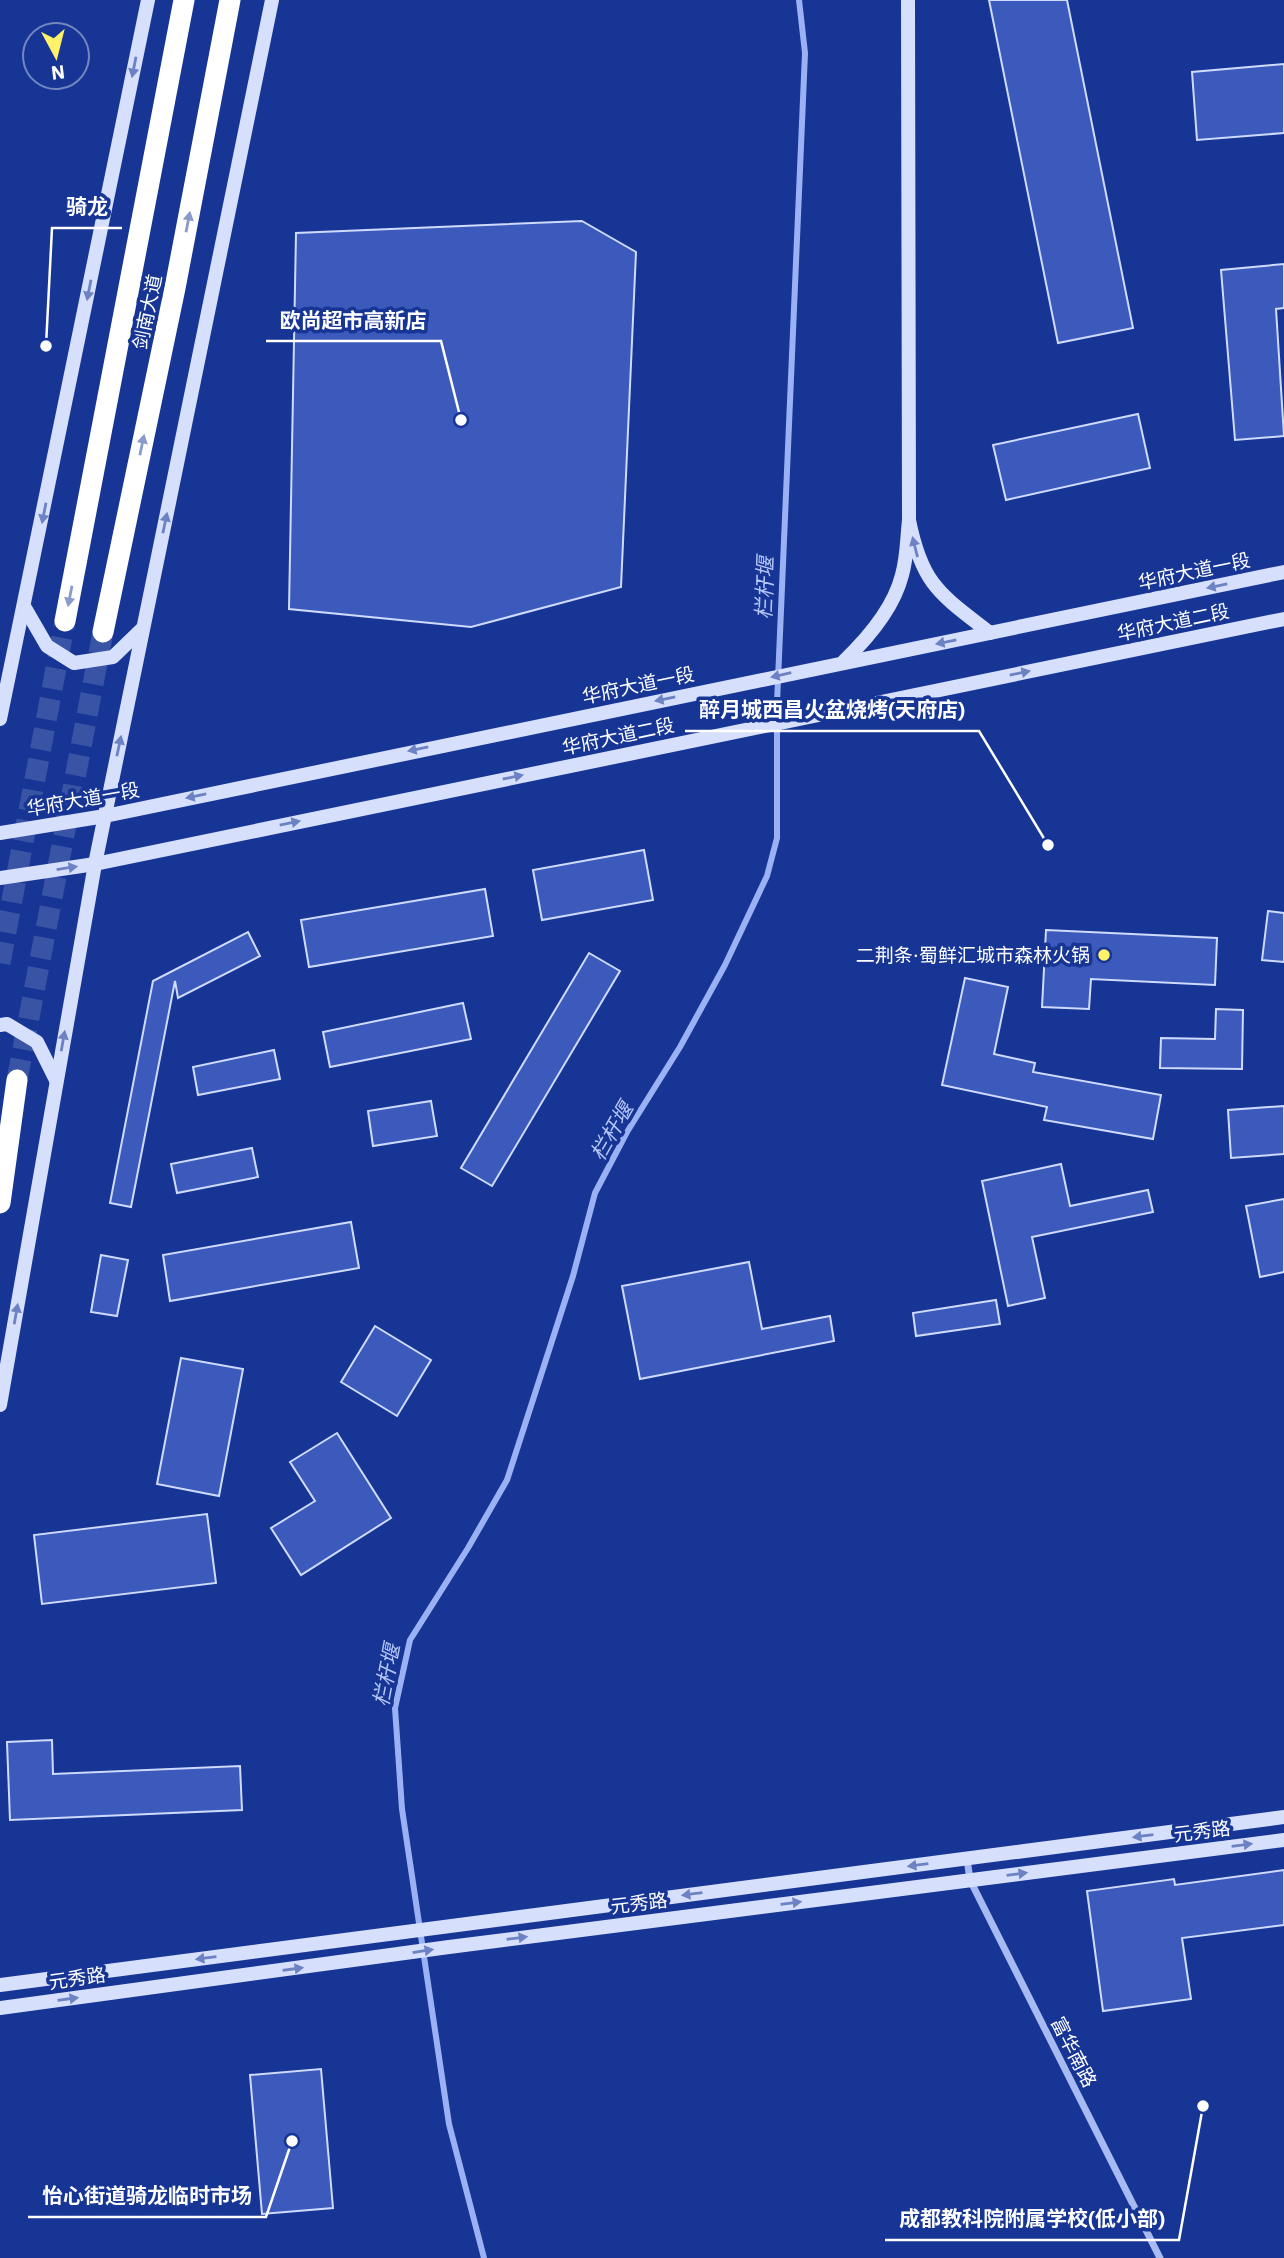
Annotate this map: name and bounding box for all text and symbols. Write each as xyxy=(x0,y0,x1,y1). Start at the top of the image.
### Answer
north arrow xyxy=(21,21,91,91)
one-way arrow xyxy=(129,56,140,78)
text: N xyxy=(50,60,66,86)
callout: 骑龙 xyxy=(52,186,122,228)
text: 骑龙 xyxy=(66,192,108,220)
one-way arrow xyxy=(182,211,193,233)
street label: 剑南大道 xyxy=(127,272,167,352)
one-way arrow xyxy=(84,279,95,301)
callout: 欧尚超市高新店 xyxy=(266,299,441,341)
text: 欧尚超市高新店 xyxy=(280,306,427,334)
one-way arrow xyxy=(137,434,148,456)
one-way arrow xyxy=(39,502,50,524)
one-way arrow xyxy=(159,512,170,534)
one-way arrow xyxy=(909,536,920,558)
street label: 华府大道一段 xyxy=(1136,547,1252,595)
water label: 栏杆堰 xyxy=(749,553,779,620)
one-way arrow xyxy=(1206,580,1228,591)
one-way arrow xyxy=(64,585,75,607)
street label: 华府大道二段 xyxy=(1115,598,1231,646)
one-way arrow xyxy=(935,636,957,647)
street label: 华府大道一段 xyxy=(580,661,696,709)
one-way arrow xyxy=(1009,667,1031,678)
one-way arrow xyxy=(770,670,792,681)
callout: 醉月城西昌火盆烧烤(天府店) xyxy=(685,689,979,731)
one-way arrow xyxy=(654,694,676,705)
text: 醉月城西昌火盆烧烤(天府店) xyxy=(699,695,965,723)
street label: 华府大道二段 xyxy=(560,712,676,760)
one-way arrow xyxy=(114,735,125,757)
one-way arrow xyxy=(407,744,429,755)
one-way arrow xyxy=(502,771,524,782)
street label: 华府大道一段 xyxy=(25,777,141,821)
one-way arrow xyxy=(185,791,207,802)
one-way arrow xyxy=(280,818,302,829)
one-way arrow xyxy=(57,862,79,873)
place label: 二荆条·蜀鲜汇城市森林火锅 xyxy=(856,943,1090,967)
marker: 二荆条·蜀鲜汇城市森林火锅 xyxy=(1096,947,1112,963)
one-way arrow xyxy=(58,1030,69,1052)
water label: 栏杆堰 xyxy=(583,1094,640,1165)
one-way arrow xyxy=(11,1303,22,1325)
water label: 栏杆堰 xyxy=(366,1638,406,1709)
street label: 元秀路 xyxy=(1172,1816,1232,1846)
one-way arrow xyxy=(1132,1830,1154,1841)
one-way arrow xyxy=(1231,1839,1253,1850)
one-way arrow xyxy=(907,1860,929,1871)
one-way arrow xyxy=(1006,1868,1028,1879)
street label: 元秀路 xyxy=(609,1888,669,1918)
one-way arrow xyxy=(681,1889,703,1900)
one-way arrow xyxy=(780,1897,802,1908)
one-way arrow xyxy=(506,1932,528,1943)
one-way arrow xyxy=(412,1945,434,1956)
one-way arrow xyxy=(195,1952,217,1963)
street label: 元秀路 xyxy=(47,1962,107,1994)
one-way arrow xyxy=(282,1963,304,1974)
one-way arrow xyxy=(57,1993,79,2004)
street label: 富华南路 xyxy=(1046,2013,1102,2091)
callout: 怡心街道骑龙临时市场 xyxy=(28,2175,266,2217)
text: 怡心街道骑龙临时市场 xyxy=(42,2181,252,2209)
callout: 成都教科院附属学校(低小部) xyxy=(885,2198,1179,2240)
text: 成都教科院附属学校(低小部) xyxy=(899,2204,1165,2232)

